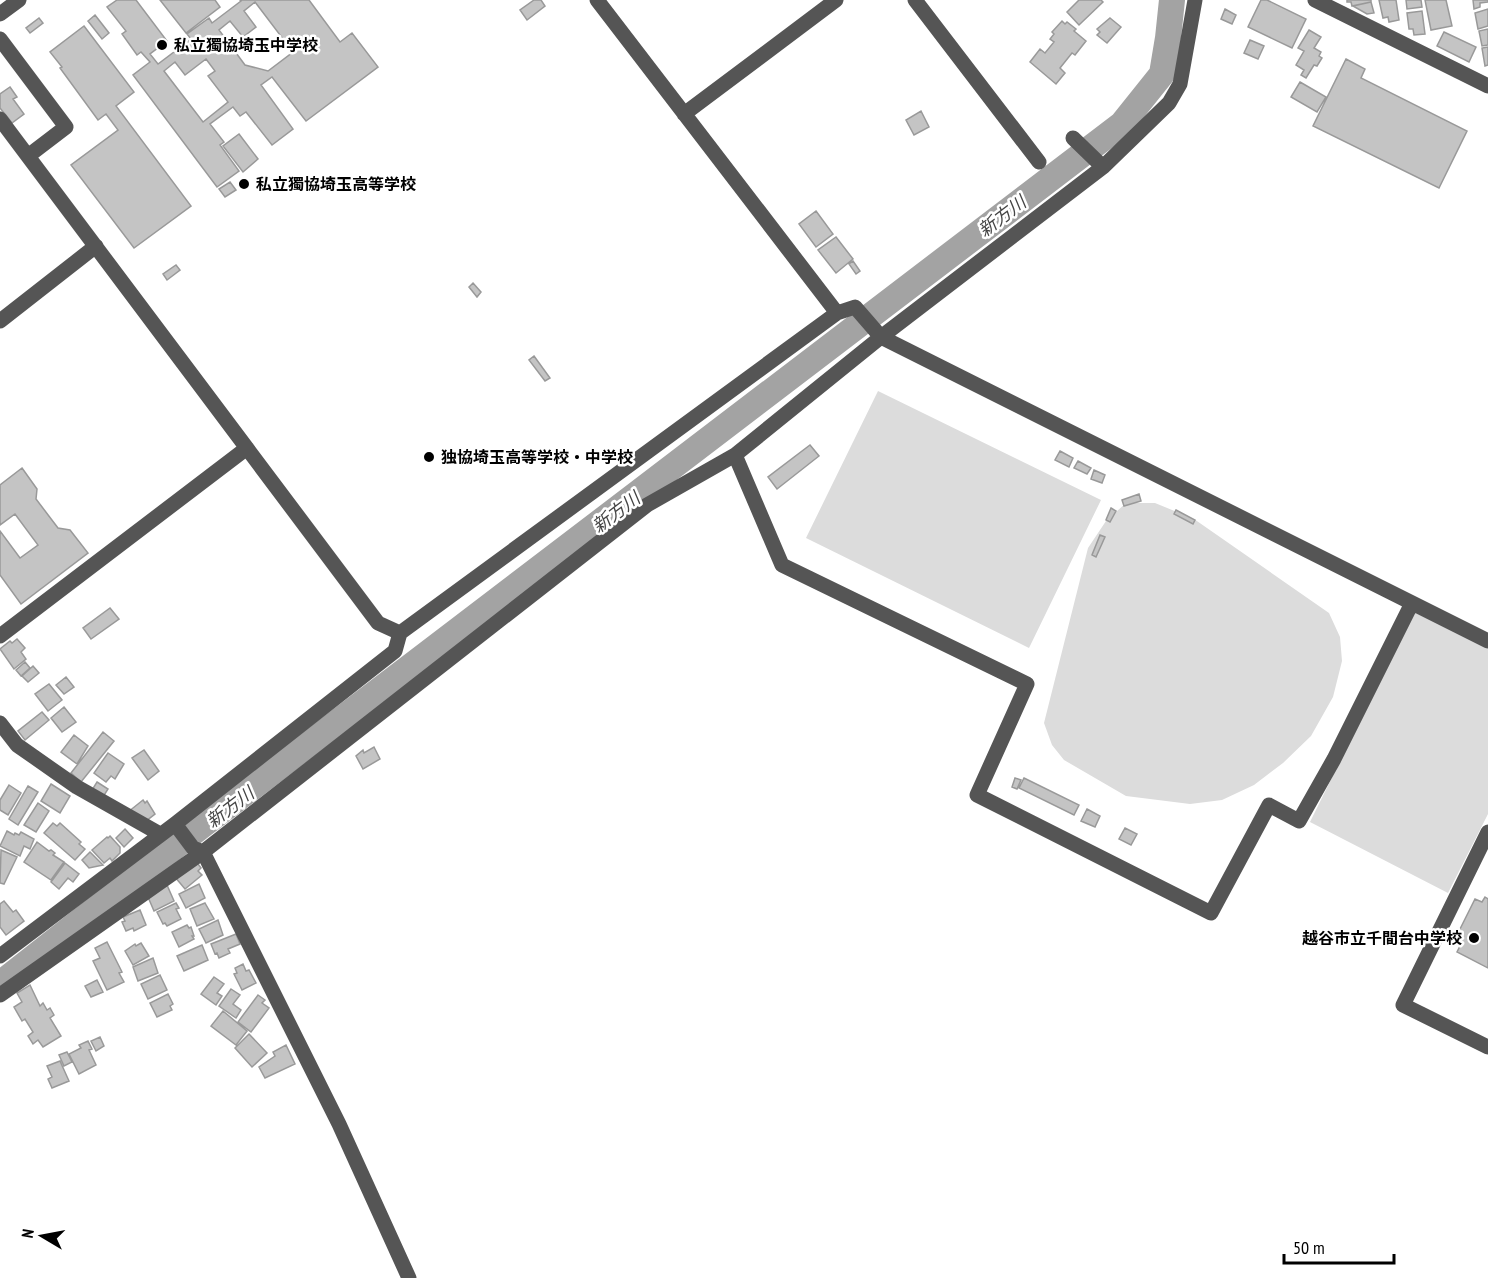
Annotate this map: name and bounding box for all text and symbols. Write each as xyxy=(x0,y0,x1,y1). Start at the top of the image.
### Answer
place label: 私立獨協埼玉中学校 xyxy=(174,35,318,55)
marker: 私立獨協埼玉中学校 xyxy=(155,38,169,52)
place label: 私立獨協埼玉高等学校 xyxy=(256,174,416,194)
marker: 私立獨協埼玉高等学校 xyxy=(237,177,251,191)
water label: 新方川 xyxy=(974,189,1032,241)
place label: 独協埼玉高等学校・中学校 xyxy=(441,447,633,467)
marker: 独協埼玉高等学校・中学校 xyxy=(422,450,436,464)
water label: 新方川 xyxy=(588,485,646,537)
water label: 新方川 xyxy=(202,780,260,832)
place label: 越谷市立千間台中学校 xyxy=(1302,928,1462,948)
marker: 越谷市立千間台中学校 xyxy=(1467,931,1481,945)
north arrow xyxy=(12,1206,72,1266)
text: N xyxy=(17,1227,38,1239)
scale bar xyxy=(1284,1227,1394,1265)
text: 50 m xyxy=(1293,1236,1325,1259)

